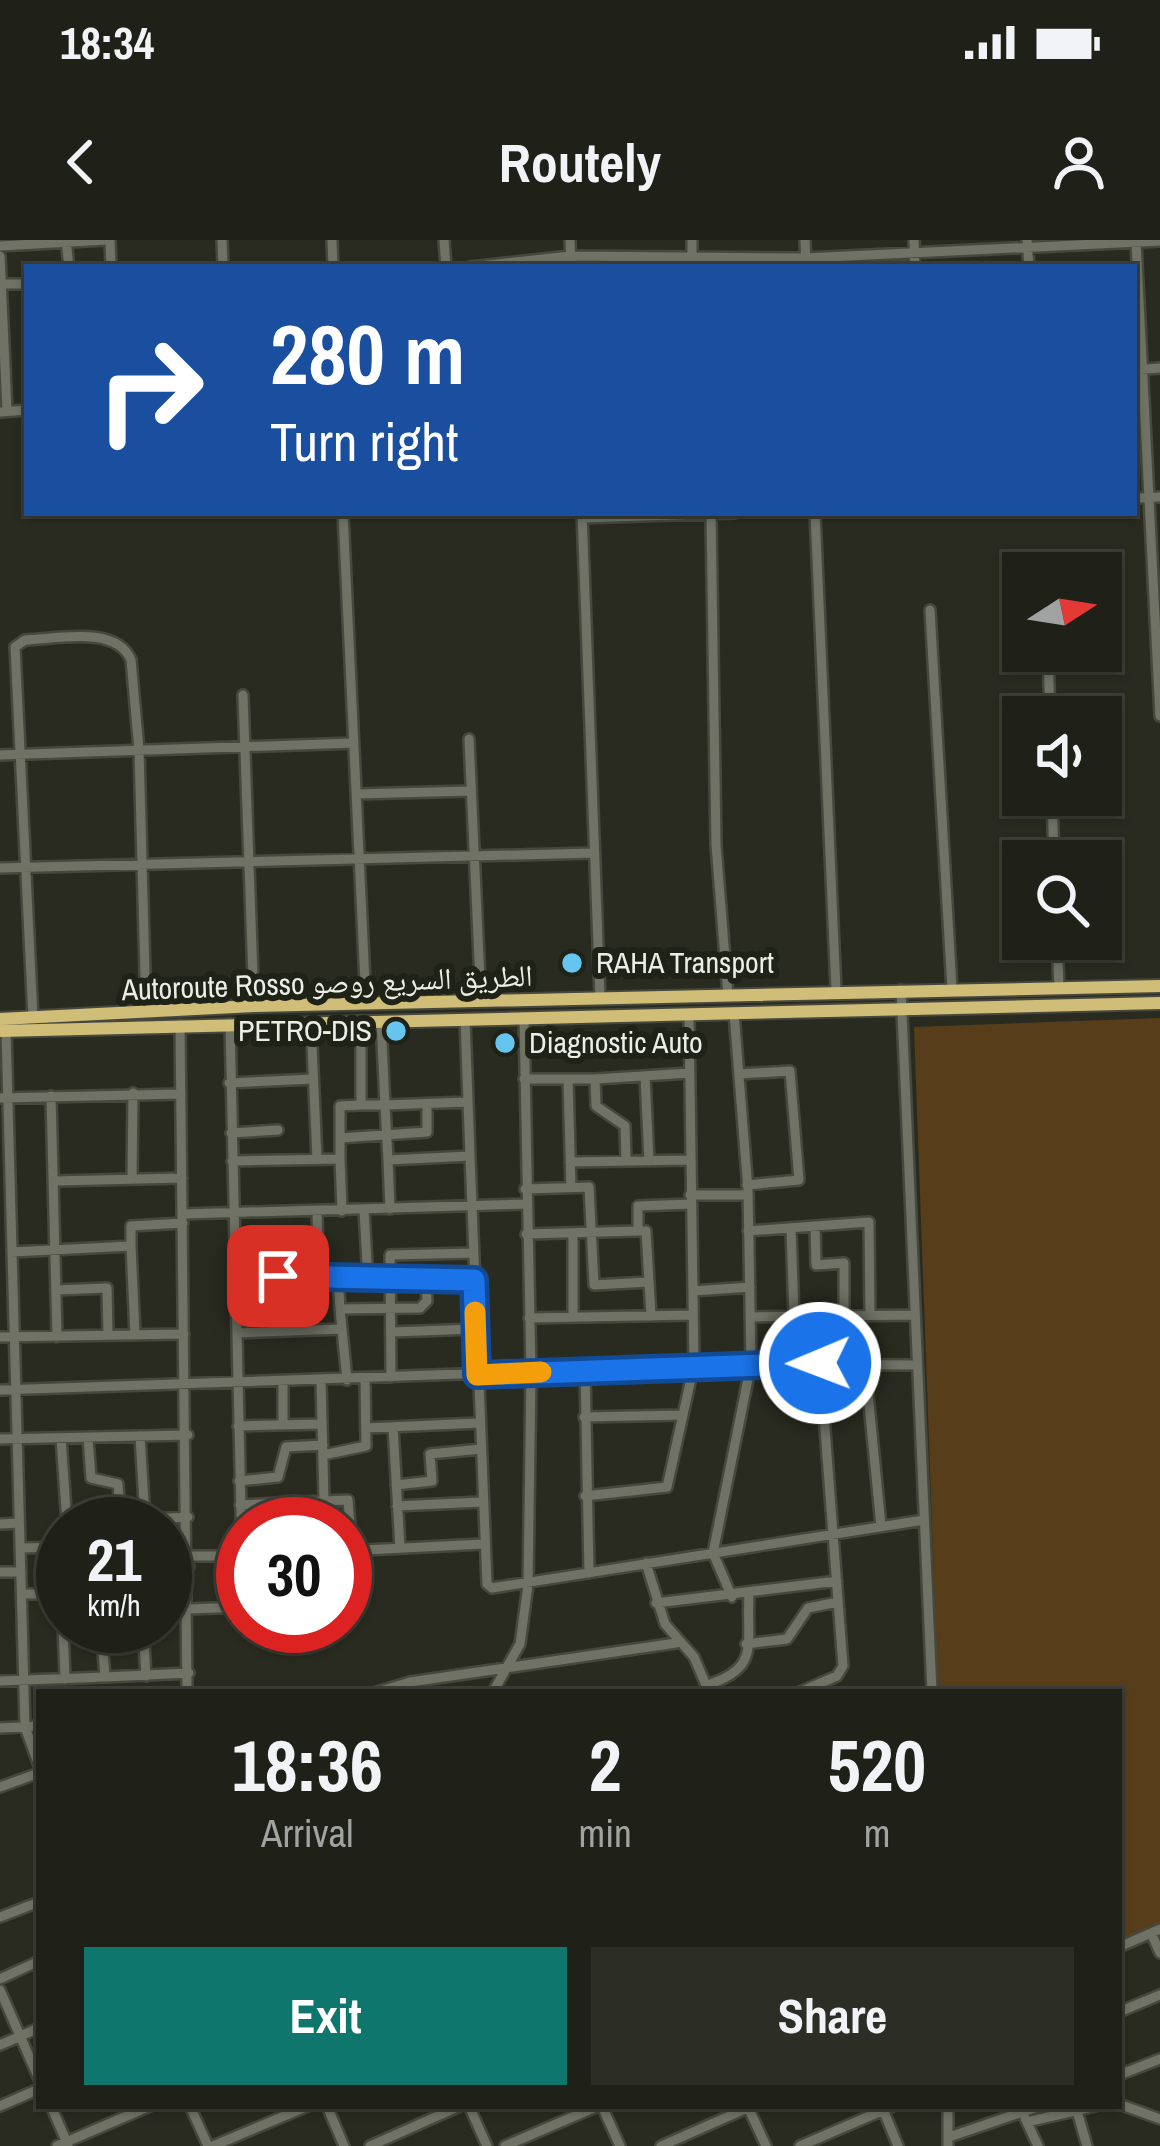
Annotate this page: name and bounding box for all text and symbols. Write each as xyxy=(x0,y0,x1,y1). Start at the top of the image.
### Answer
text: 18:34 xyxy=(60,12,154,73)
text: Routely xyxy=(499,126,661,199)
icon: back xyxy=(48,129,114,195)
icon: person xyxy=(1046,129,1112,195)
text: 280 m xyxy=(270,297,465,410)
icon: right xyxy=(72,312,228,468)
text: Turn right xyxy=(270,405,458,478)
north arrow xyxy=(1002,552,1122,672)
map controls xyxy=(1002,552,1122,960)
button: sound xyxy=(1002,696,1122,816)
button: search xyxy=(1002,840,1122,960)
place label: RAHA Transport xyxy=(596,942,774,982)
marker: RAHA Transport xyxy=(559,950,585,976)
street label: Autoroute Rosso الطريق السريع روصو xyxy=(120,955,533,1009)
place label: PETRO-DIS xyxy=(238,1010,372,1050)
marker: PETRO-DIS xyxy=(383,1018,409,1044)
place label: Diagnostic Auto xyxy=(529,1022,703,1062)
marker: Diagnostic Auto xyxy=(492,1030,518,1056)
pin xyxy=(227,1225,329,1327)
icon: arrive xyxy=(245,1243,311,1309)
position arrow xyxy=(757,1300,883,1426)
speed limit sign: 30 xyxy=(216,1497,372,1653)
text: 21 xyxy=(87,1519,141,1600)
text: km/h xyxy=(87,1585,141,1625)
text: 18:36 xyxy=(232,1716,383,1813)
text: 2 xyxy=(589,1716,622,1813)
text: 520 xyxy=(828,1716,926,1813)
text: Arrival xyxy=(261,1807,353,1859)
text: min xyxy=(579,1807,632,1859)
text: m xyxy=(864,1807,890,1859)
button: Exit xyxy=(84,1947,567,2085)
button: Share xyxy=(591,1947,1074,2085)

